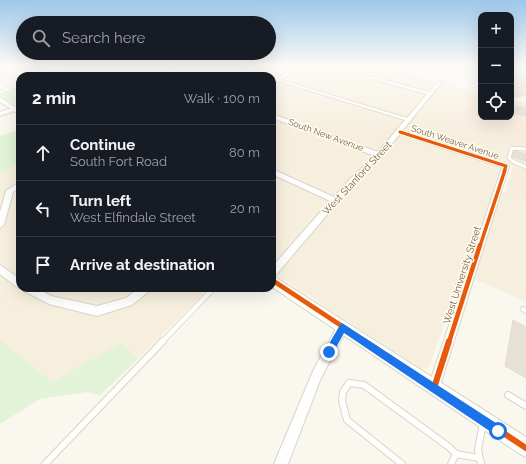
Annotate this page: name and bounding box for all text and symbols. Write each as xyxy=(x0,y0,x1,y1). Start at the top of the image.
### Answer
map controls xyxy=(478,12,514,120)
button: + xyxy=(478,12,514,48)
search box xyxy=(16,16,276,60)
icon: search xyxy=(30,27,52,49)
text: Search here xyxy=(62,29,145,47)
button: − xyxy=(478,48,514,84)
button: locate xyxy=(478,84,514,120)
text: 2 min xyxy=(32,88,76,108)
text: Walk · 100 m xyxy=(184,91,260,106)
street label: South New Avenue xyxy=(287,117,366,154)
street label: South Weaver Avenue xyxy=(410,123,501,161)
text: Continue xyxy=(70,136,135,154)
street label: West Stanford Street xyxy=(320,139,394,217)
icon: ahead xyxy=(32,142,54,164)
text: 80 m xyxy=(229,145,260,160)
text: South Fort Road xyxy=(70,154,167,169)
text: Turn left xyxy=(70,192,131,210)
icon: left xyxy=(32,198,54,220)
text: 20 m xyxy=(230,201,260,216)
text: West Elfindale Street xyxy=(70,210,196,225)
street label: West University Street xyxy=(441,224,483,325)
icon: arrive xyxy=(32,254,54,276)
text: Arrive at destination xyxy=(70,256,215,274)
route end xyxy=(320,343,338,361)
route start xyxy=(489,422,507,440)

